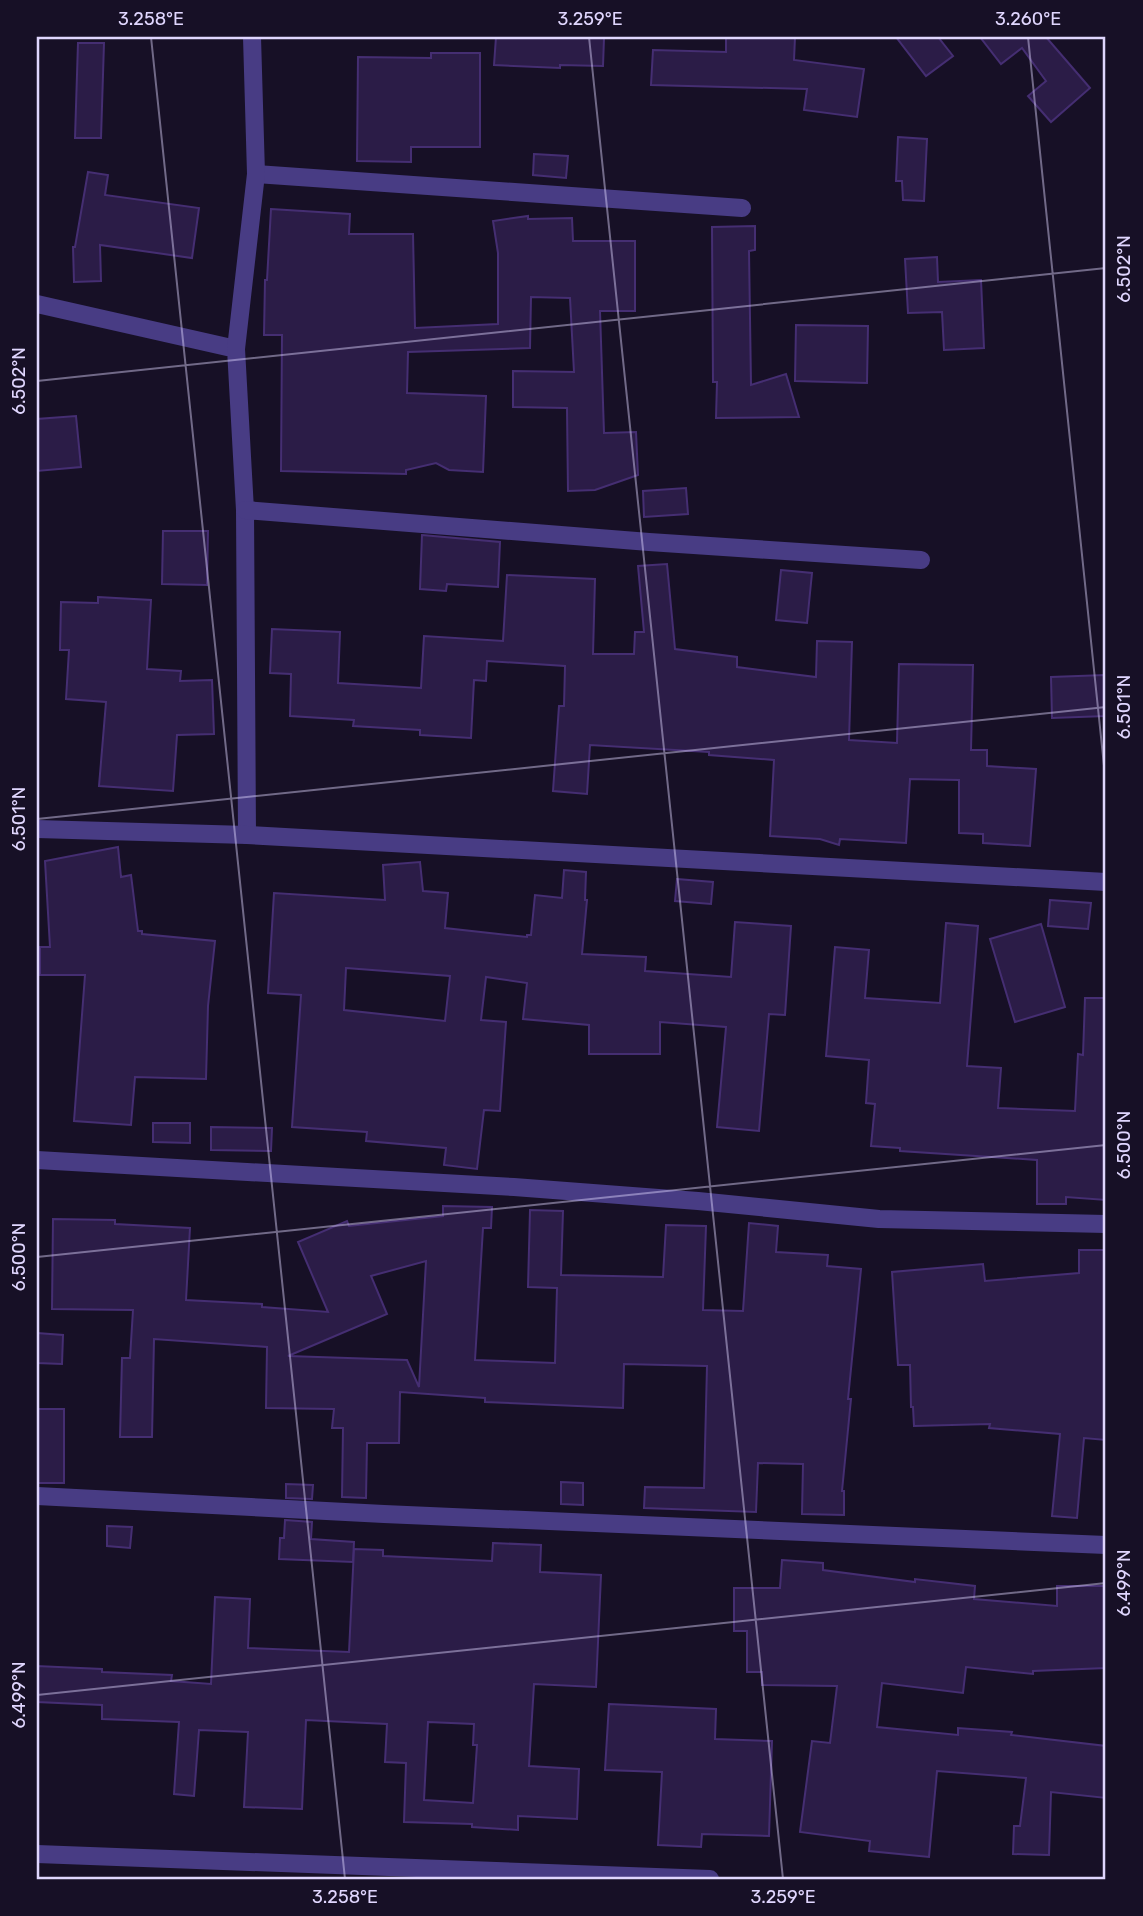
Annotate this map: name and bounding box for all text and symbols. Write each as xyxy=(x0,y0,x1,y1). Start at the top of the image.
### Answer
text: 3.258°E xyxy=(118,8,184,30)
text: 3.259°E xyxy=(557,8,623,30)
text: 3.260°E xyxy=(995,8,1061,30)
text: 6.502°N xyxy=(1113,235,1135,303)
text: 6.502°N xyxy=(8,347,30,415)
text: 6.501°N xyxy=(1113,675,1135,739)
text: 6.501°N xyxy=(8,787,30,851)
text: 6.500°N xyxy=(1113,1111,1135,1179)
text: 6.500°N xyxy=(8,1223,30,1291)
text: 6.499°N xyxy=(1113,1550,1135,1617)
text: 6.499°N xyxy=(8,1662,30,1729)
text: 3.258°E xyxy=(312,1886,378,1908)
text: 3.259°E xyxy=(750,1886,816,1908)

